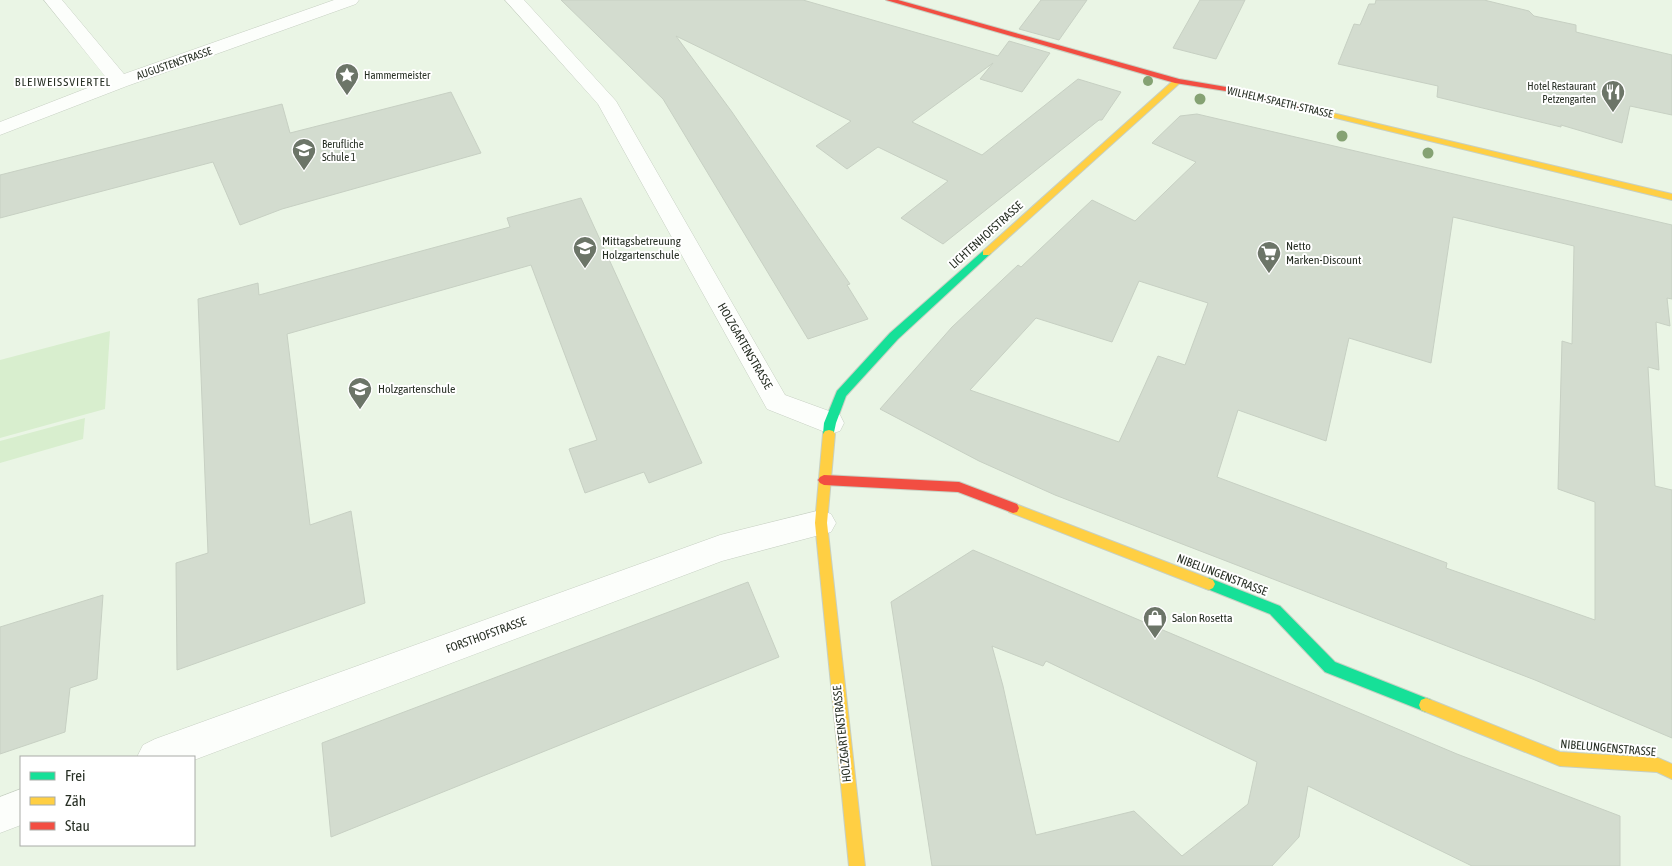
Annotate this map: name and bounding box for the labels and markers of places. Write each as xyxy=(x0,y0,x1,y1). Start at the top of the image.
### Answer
place icon: Hammermeister xyxy=(334,62,360,96)
place label: Hammermeister xyxy=(364,69,431,81)
restaurant icon: Hotel Restaurant Petzengarten xyxy=(1600,79,1626,113)
place label: Hotel Restaurant Petzengarten xyxy=(1527,80,1596,105)
school or university icon: Berufliche Schule 1 xyxy=(291,137,317,171)
place label: Berufliche Schule 1 xyxy=(322,138,364,163)
place label: Mittagsbetreuung Holzgartenschule xyxy=(602,234,682,262)
school or university icon: Mittagsbetreuung Holzgartenschule xyxy=(572,235,598,269)
place label: Netto Marken-Discount xyxy=(1286,239,1362,267)
supermarket icon: Netto Marken-Discount xyxy=(1256,240,1282,274)
school or university icon: Holzgartenschule xyxy=(347,376,373,410)
place label: Holzgartenschule xyxy=(378,382,455,396)
shop icon: Salon Rosetta xyxy=(1142,605,1168,639)
place label: Salon Rosetta xyxy=(1172,611,1233,625)

